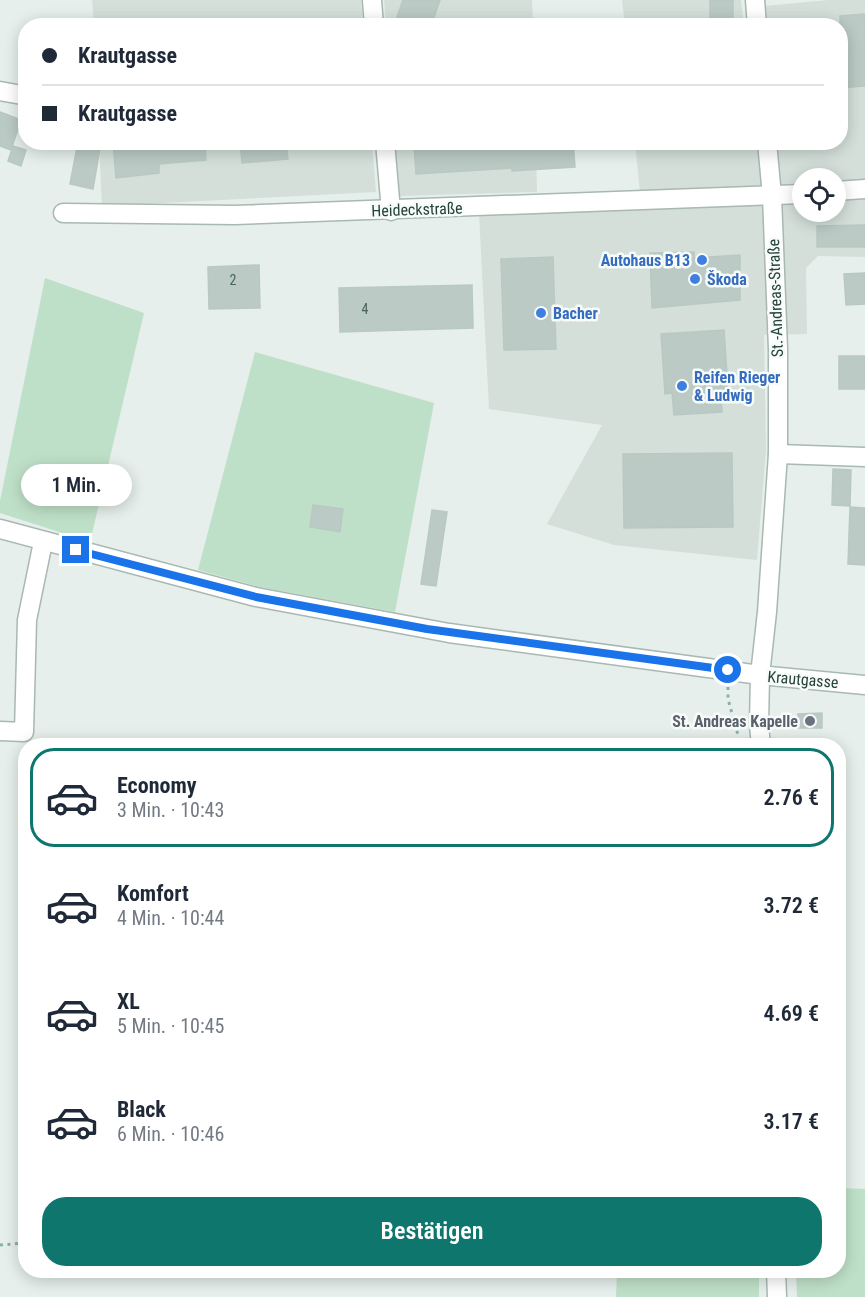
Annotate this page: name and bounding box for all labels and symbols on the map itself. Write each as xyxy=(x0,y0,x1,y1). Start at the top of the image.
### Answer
street label: Heideckstraße xyxy=(371,198,463,221)
street label: St.-Andreas-Straße xyxy=(764,238,787,357)
place label: Autohaus B13 xyxy=(601,251,690,270)
marker: Autohaus B13 xyxy=(695,253,709,267)
place label: Škoda xyxy=(707,270,747,289)
house number: 2 xyxy=(230,272,237,288)
marker: Škoda xyxy=(688,272,702,286)
house number: 4 xyxy=(362,301,369,317)
place label: Bacher xyxy=(553,304,598,323)
marker: Bacher xyxy=(534,306,548,320)
place label: Reifen Rieger & Ludwig xyxy=(694,368,780,405)
marker: Reifen Rieger & Ludwig xyxy=(675,379,689,393)
callout: 1 Min. xyxy=(20,463,132,505)
route end xyxy=(62,536,89,563)
route start xyxy=(714,656,741,683)
street label: Krautgasse xyxy=(767,667,839,692)
place label: St. Andreas Kapelle xyxy=(672,712,798,731)
marker: St. Andreas Kapelle xyxy=(803,714,817,728)

